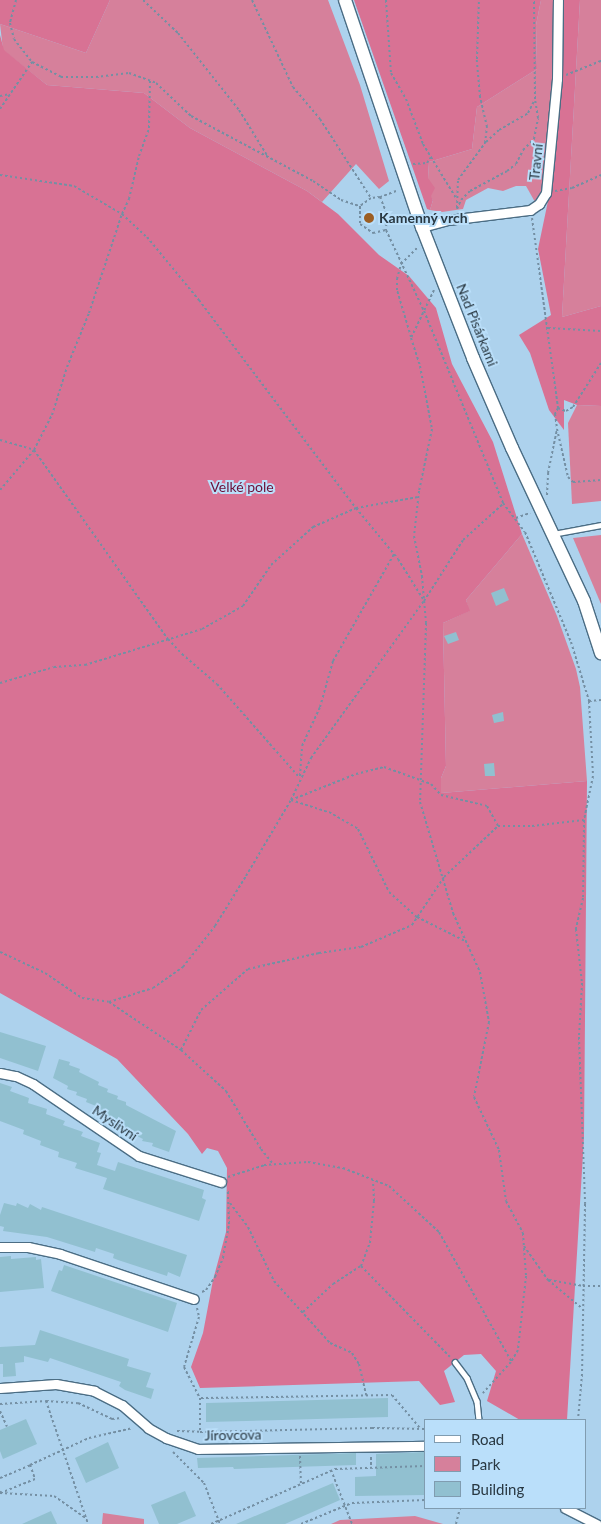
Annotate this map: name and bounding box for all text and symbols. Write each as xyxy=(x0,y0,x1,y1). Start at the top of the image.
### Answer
street label: Travní xyxy=(526,143,546,181)
place label: Kamenný vrch xyxy=(379,210,468,226)
marker: Kamenný vrch xyxy=(363,212,375,224)
street label: Nad Pisárkami xyxy=(453,281,501,369)
park label: Velké pole xyxy=(210,479,274,495)
street label: Myslivní xyxy=(89,1102,141,1144)
legend xyxy=(424,1419,586,1509)
street label: Jírovcova xyxy=(204,1426,262,1444)
text: Road xyxy=(471,1430,504,1448)
text: Park xyxy=(471,1455,500,1473)
text: Building xyxy=(471,1480,524,1498)

